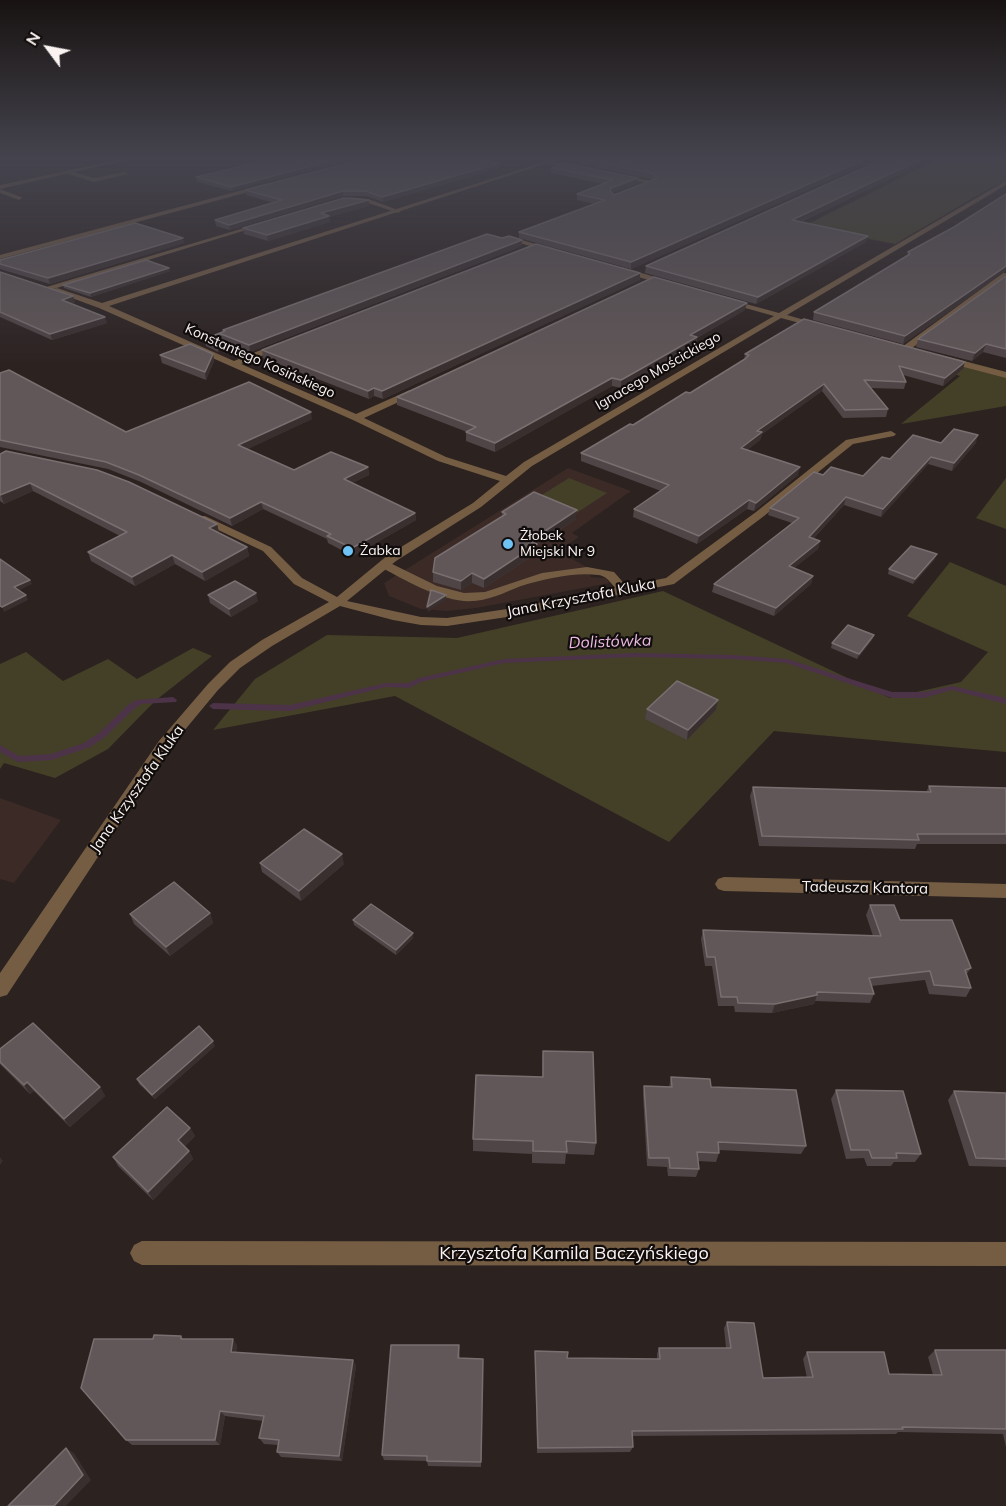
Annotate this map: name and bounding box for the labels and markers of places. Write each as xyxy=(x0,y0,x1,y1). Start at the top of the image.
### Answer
place label: Żłobek Miejski Nr 9 xyxy=(520,528,595,560)
marker: Żłobek Miejski Nr 9 xyxy=(501,537,515,551)
place label: Żabka xyxy=(360,543,401,559)
marker: Żabka xyxy=(341,544,355,558)

